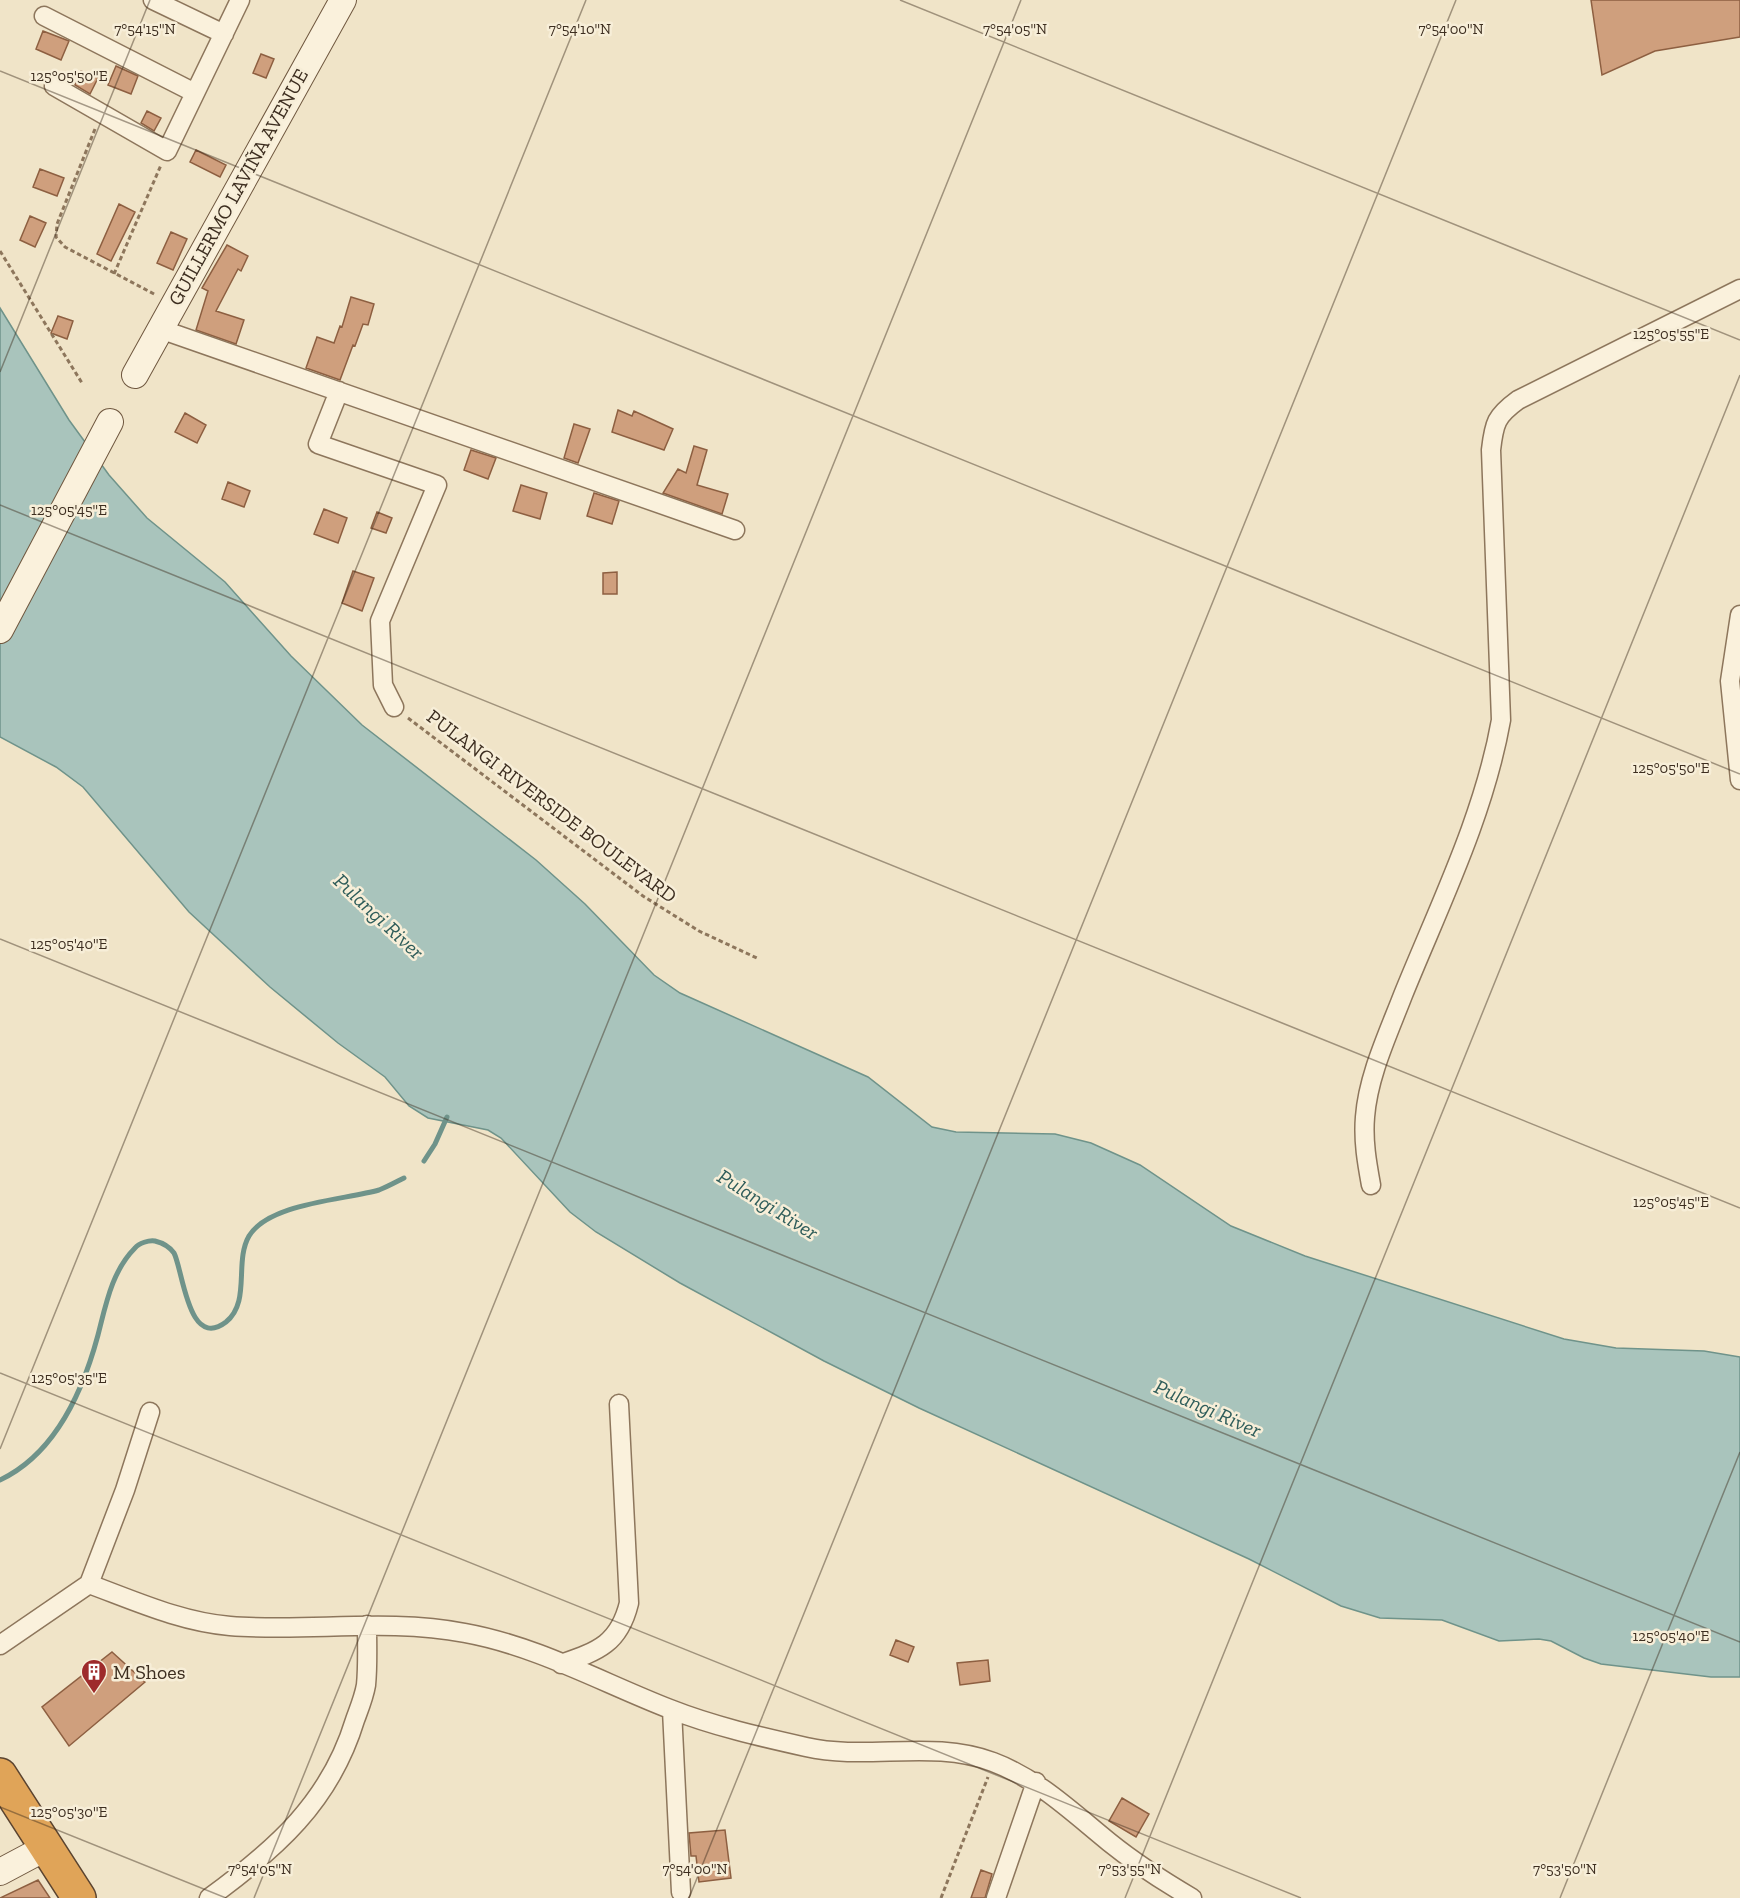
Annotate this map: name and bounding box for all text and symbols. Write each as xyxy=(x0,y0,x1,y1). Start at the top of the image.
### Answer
text: 7°54'15"N xyxy=(114,20,176,38)
text: 7°54'10"N xyxy=(549,20,611,38)
text: 7°54'05"N xyxy=(983,20,1047,38)
text: 7°54'00"N xyxy=(1418,20,1484,38)
street label: GUILLERMO LAVIÑA AVENUE xyxy=(163,65,313,309)
text: 125°05'50"E xyxy=(30,67,108,85)
text: 125°05'55"E xyxy=(1633,325,1709,343)
text: 125°05'45"E xyxy=(31,501,107,519)
street label: PULANGI RIVERSIDE BOULEVARD xyxy=(422,704,682,908)
text: 125°05'50"E xyxy=(1632,759,1710,777)
water label: Pulangi River xyxy=(329,868,430,965)
text: 125°05'40"E xyxy=(31,935,108,953)
water label: Pulangi River xyxy=(713,1163,824,1245)
text: 125°05'45"E xyxy=(1633,1193,1709,1211)
text: 125°05'35"E xyxy=(31,1369,107,1387)
water label: Pulangi River xyxy=(1151,1373,1266,1443)
text: 125°05'40"E xyxy=(1633,1627,1710,1645)
building icon: M Shoes xyxy=(79,1657,109,1695)
place label: M Shoes xyxy=(113,1660,185,1684)
text: 125°05'30"E xyxy=(31,1803,108,1821)
text: 7°54'05"N xyxy=(228,1860,292,1878)
text: 7°54'00"N xyxy=(662,1860,728,1878)
text: 7°53'55"N xyxy=(1099,1860,1161,1878)
text: 7°53'50"N xyxy=(1533,1860,1597,1878)

